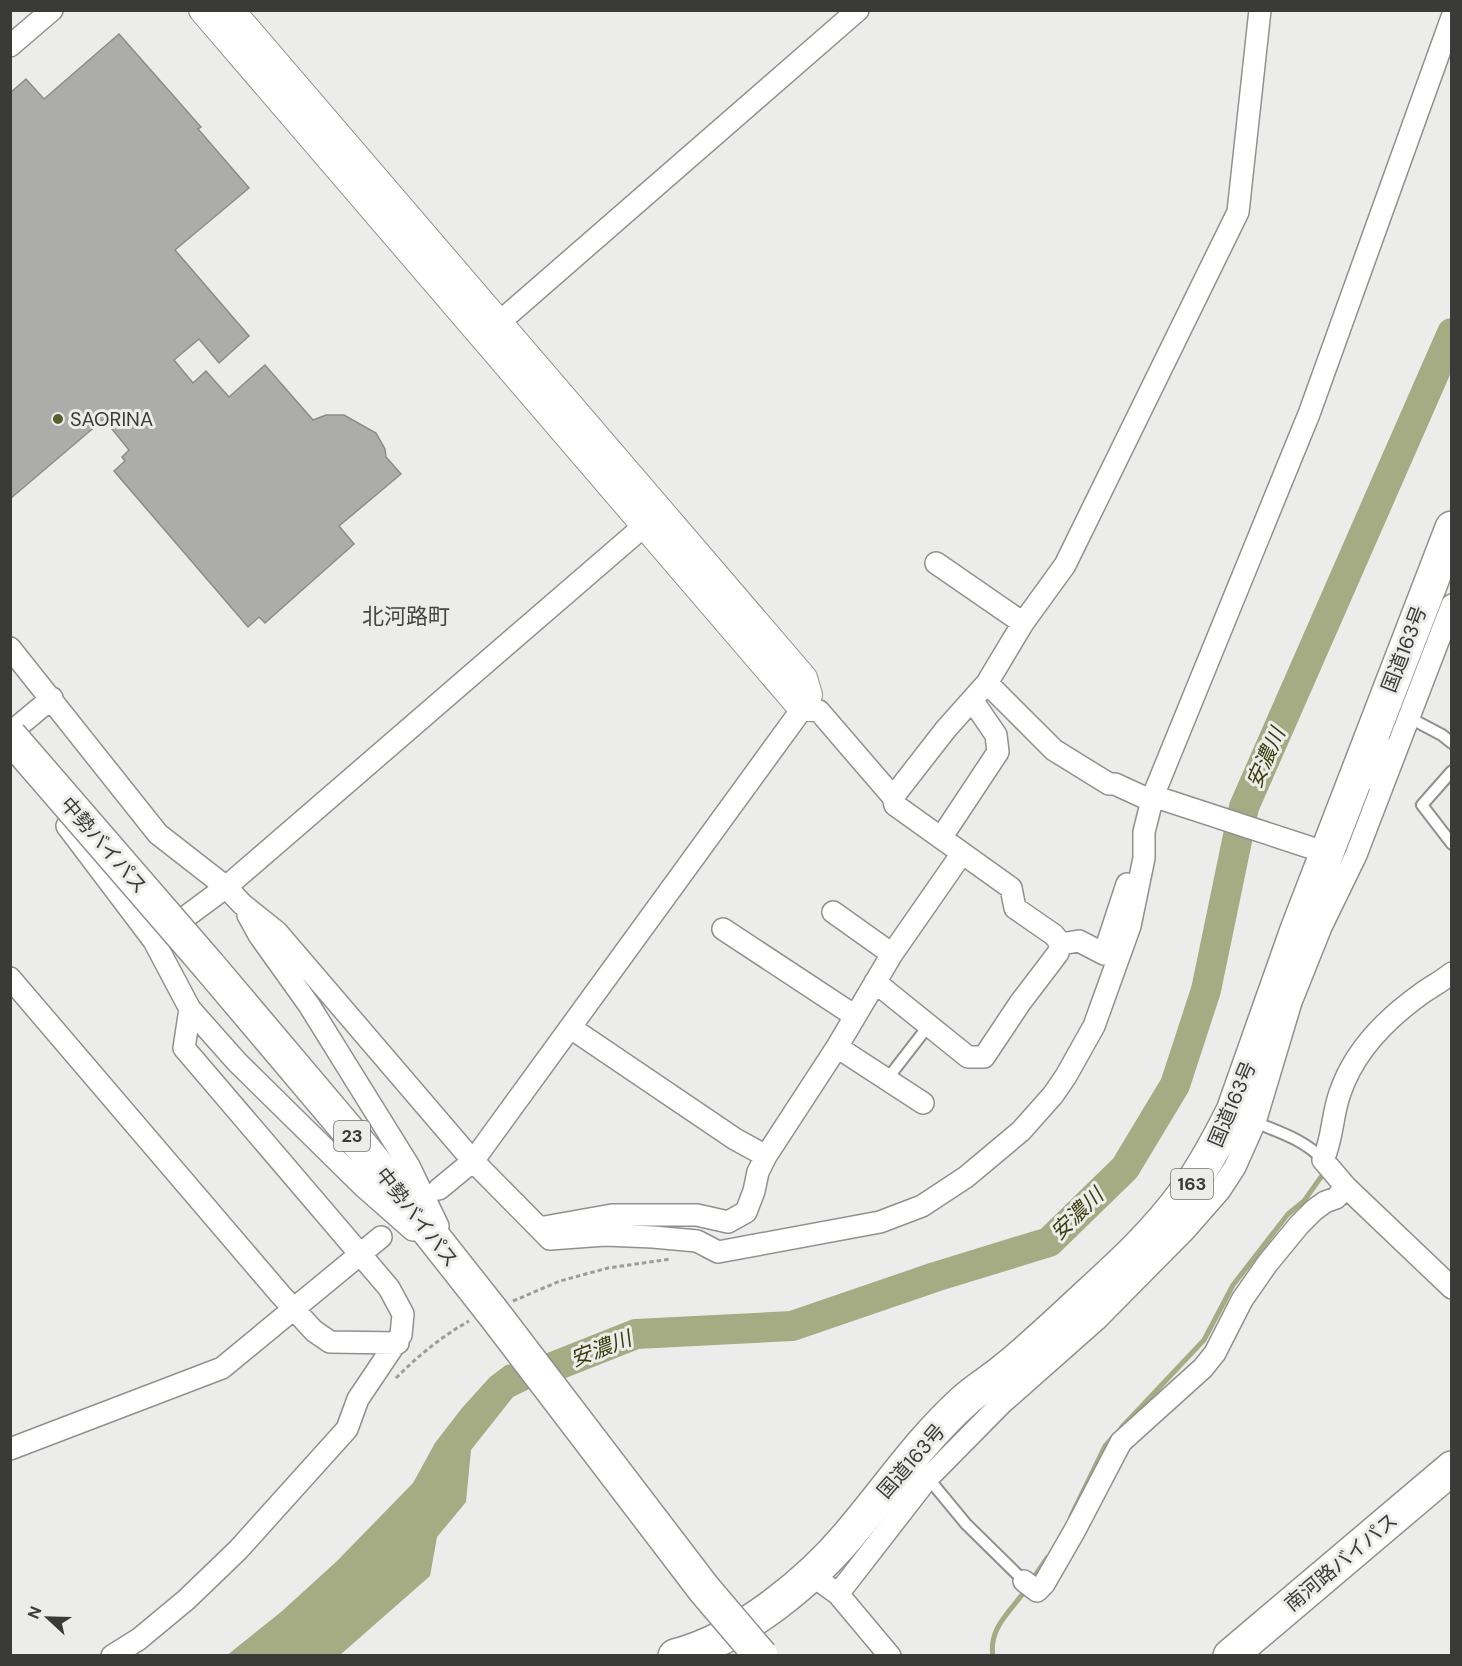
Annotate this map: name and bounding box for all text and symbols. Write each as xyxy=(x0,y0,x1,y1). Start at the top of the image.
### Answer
place label: SAORINA xyxy=(70,406,153,432)
marker: SAORINA xyxy=(51,412,65,426)
district label: 北河路町 xyxy=(362,602,450,631)
street label: 国道163号 xyxy=(1376,602,1432,696)
water label: 安濃川 xyxy=(1240,722,1292,792)
street label: 中勢バイパス xyxy=(55,791,153,899)
street label: 国道163号 xyxy=(1202,1057,1262,1151)
road number: 23 xyxy=(334,1121,370,1151)
street label: 中勢バイパス xyxy=(370,1162,464,1272)
road number: 163 xyxy=(1171,1169,1213,1199)
water label: 安濃川 xyxy=(1045,1181,1111,1246)
water label: 安濃川 xyxy=(567,1324,637,1373)
street label: 国道163号 xyxy=(871,1418,951,1504)
street label: 南河路バイパス xyxy=(1279,1507,1403,1617)
north arrow xyxy=(18,1588,78,1648)
text: N xyxy=(23,1603,46,1622)

